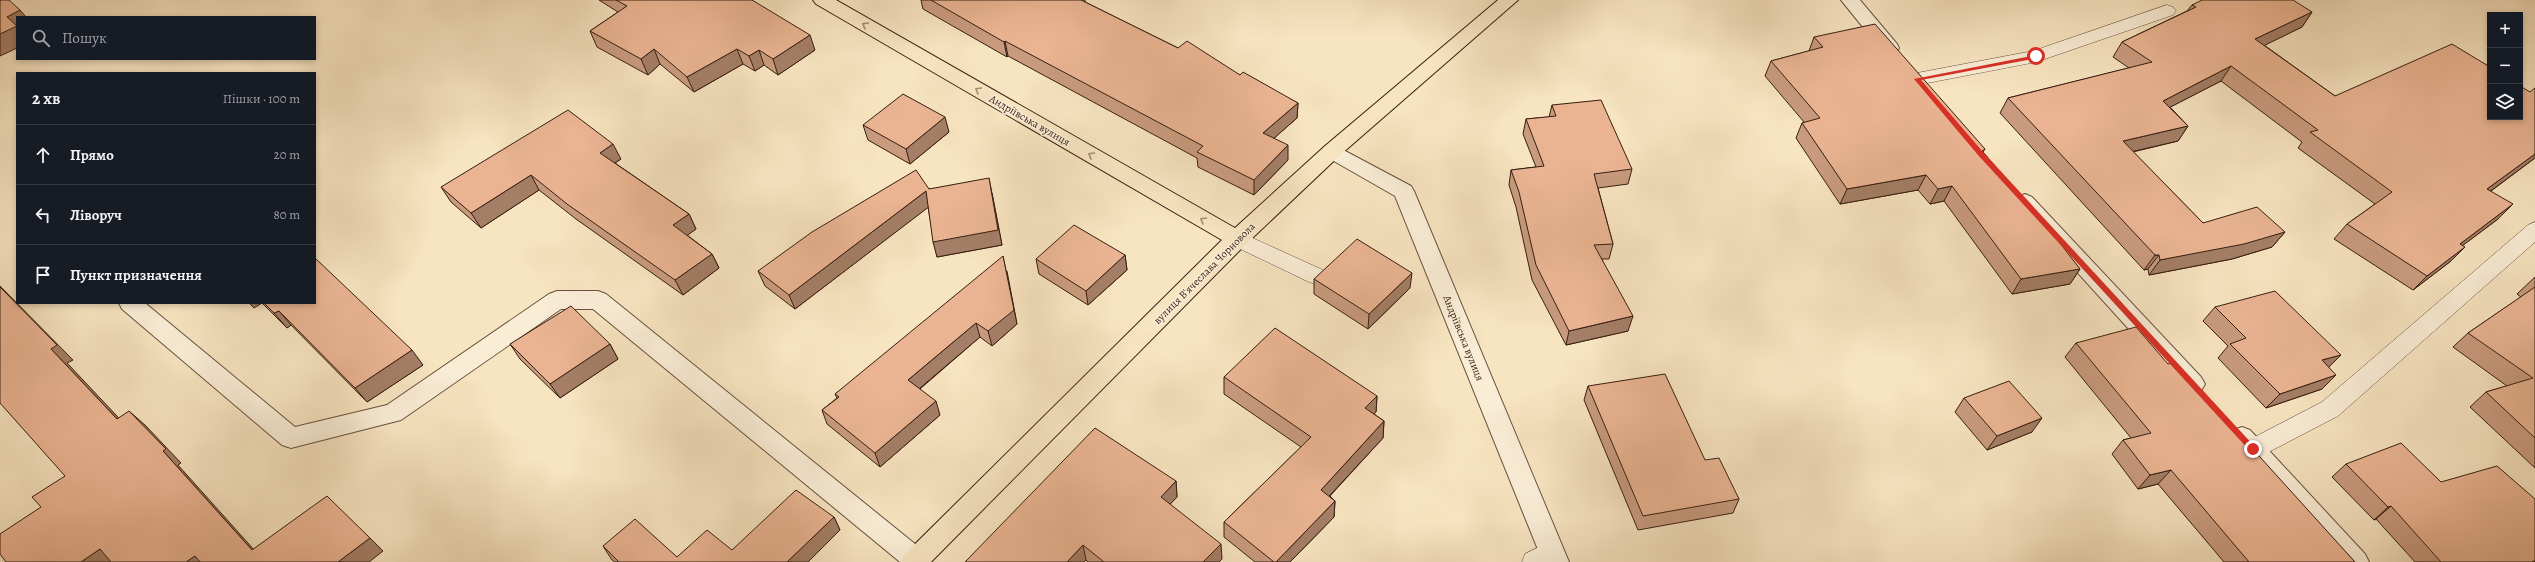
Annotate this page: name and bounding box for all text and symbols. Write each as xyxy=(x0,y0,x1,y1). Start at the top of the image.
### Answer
map controls xyxy=(2487,12,2523,120)
button: + xyxy=(2487,12,2523,48)
search box xyxy=(16,16,316,60)
one-way arrow xyxy=(862,23,870,30)
icon: search xyxy=(30,27,52,49)
text: Пошук xyxy=(62,28,107,48)
route start xyxy=(2027,47,2045,65)
button: − xyxy=(2487,48,2523,84)
button: layers xyxy=(2487,84,2523,120)
text: 2 хв xyxy=(32,87,60,110)
one-way arrow xyxy=(975,87,982,94)
text: Пішки · 100 m xyxy=(223,90,300,107)
street label: Андріївська вулиця xyxy=(986,91,1073,150)
icon: ahead xyxy=(32,144,54,166)
text: Прямо xyxy=(70,145,114,165)
text: 20 m xyxy=(274,146,300,163)
one-way arrow xyxy=(1088,152,1095,159)
icon: left xyxy=(32,204,54,226)
text: Ліворуч xyxy=(70,205,122,225)
text: 80 m xyxy=(273,206,300,223)
one-way arrow xyxy=(1200,217,1208,224)
street label: вулиця В'ячеслава Чорновола xyxy=(1150,219,1259,328)
icon: arrive xyxy=(32,264,54,286)
text: Пункт призначення xyxy=(70,265,202,285)
street label: Андріївська вулиця xyxy=(1439,292,1488,383)
route end xyxy=(2244,440,2262,458)

